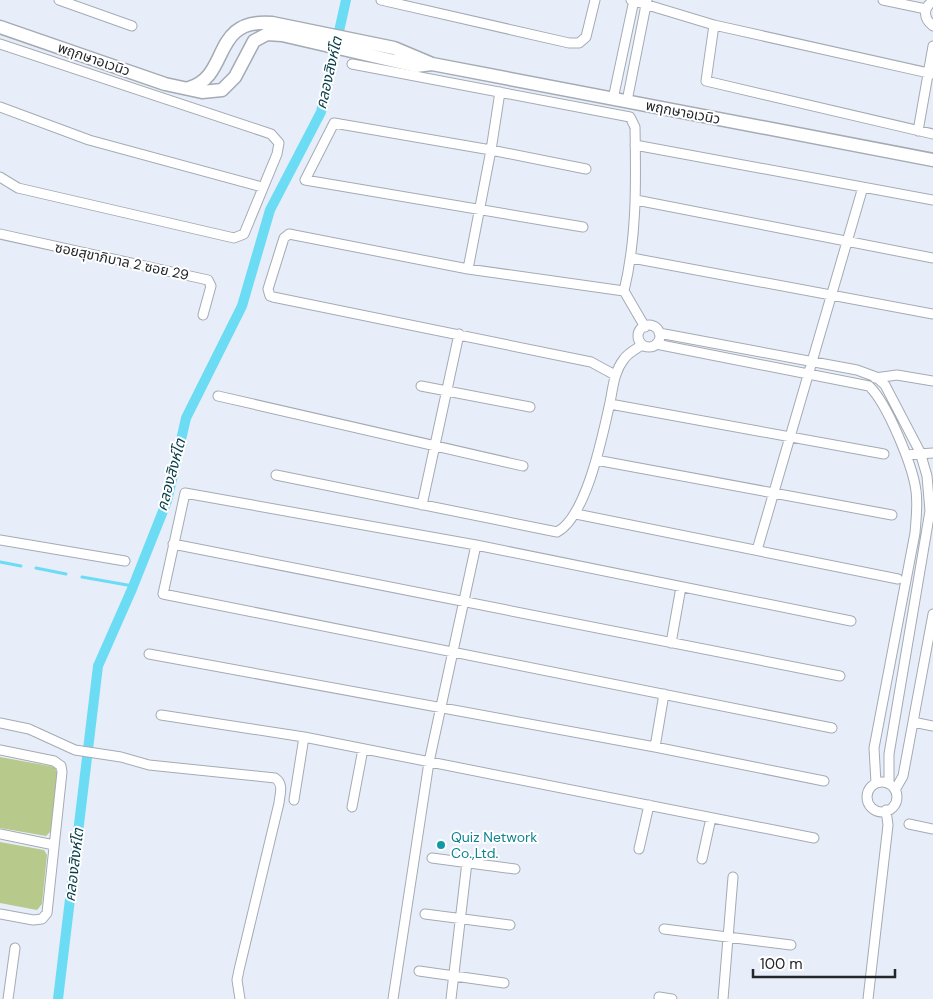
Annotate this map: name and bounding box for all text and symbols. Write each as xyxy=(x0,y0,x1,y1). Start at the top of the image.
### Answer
water label: คลองสิงห์โต xyxy=(311,33,347,111)
street label: พฤกษาอเวนิว xyxy=(55,38,133,80)
street label: พฤกษาอเวนิว xyxy=(644,96,722,128)
street label: ซอยสุขาภิบาล 2 ซอย 29 xyxy=(54,238,191,284)
water label: คลองสิงห์โต xyxy=(152,435,191,513)
water label: คลองสิงห์โต xyxy=(60,826,89,903)
place label: Quiz Network Co.,Ltd. xyxy=(451,828,537,862)
marker: Quiz Network Co.,Ltd. xyxy=(435,839,447,851)
scale bar xyxy=(753,946,896,978)
text: 100 m xyxy=(760,954,803,974)

